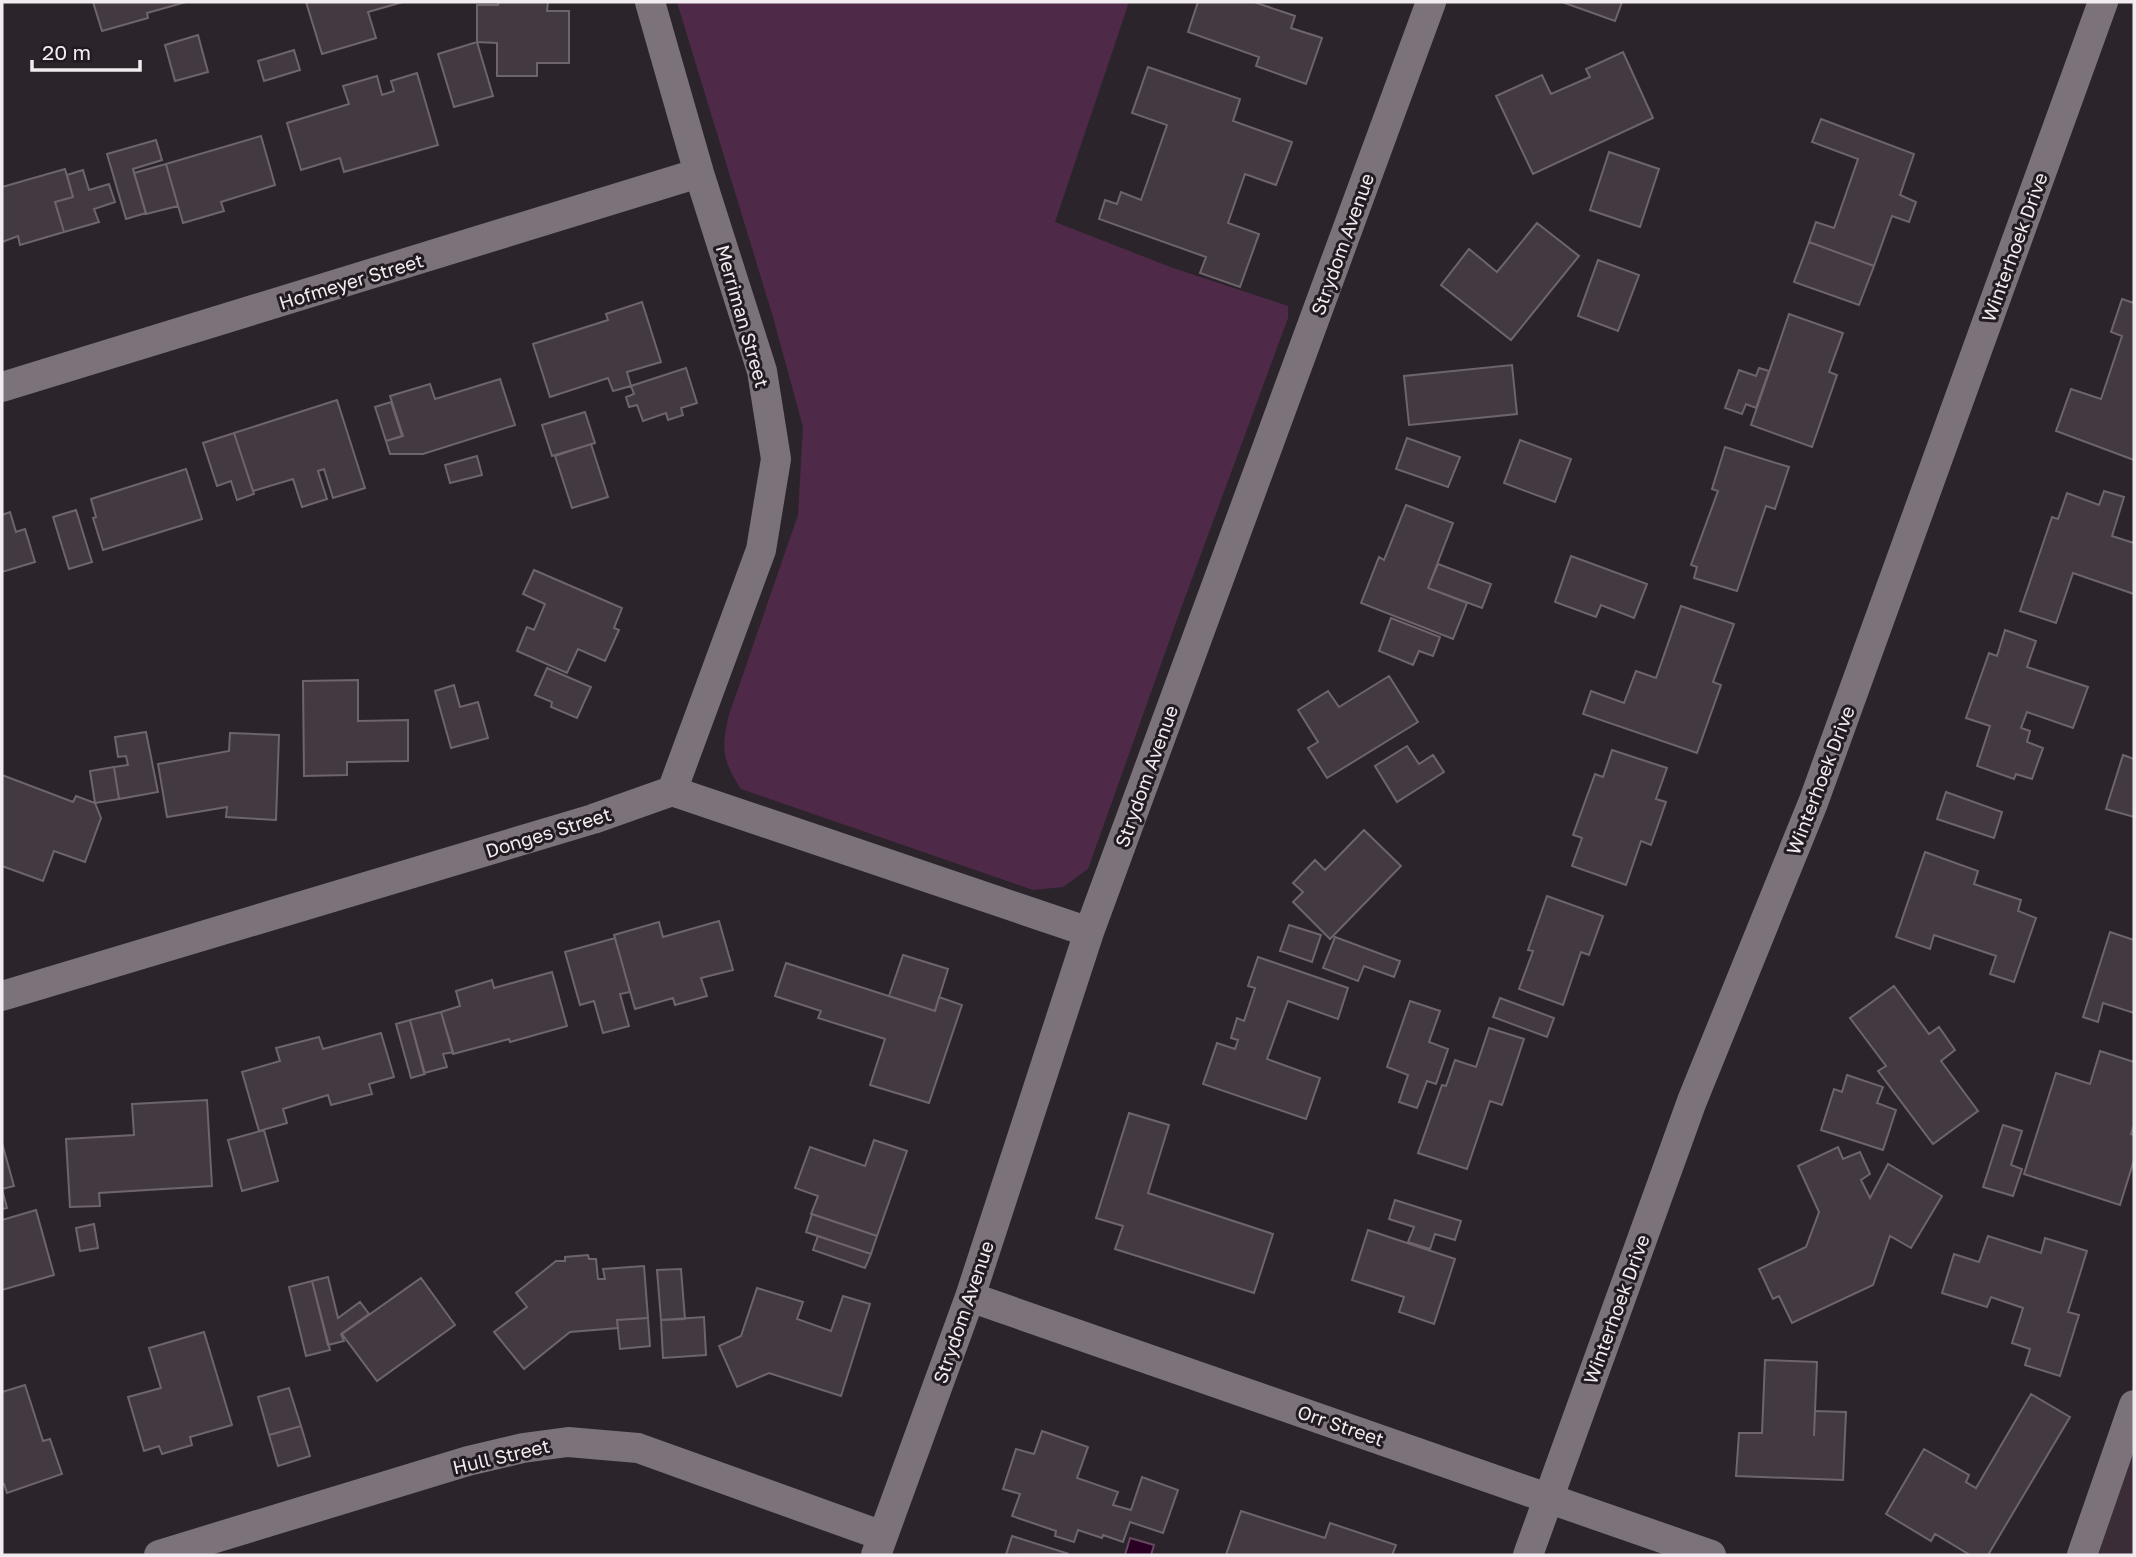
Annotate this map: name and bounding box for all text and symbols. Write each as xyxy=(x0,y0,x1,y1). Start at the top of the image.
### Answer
scale bar xyxy=(32,28,140,72)
text: 20 m xyxy=(42,39,91,65)
street label: Winterhoek Drive xyxy=(1976,169,2052,325)
street label: Strydom Avenue xyxy=(1306,170,1378,318)
street label: Merriman Street xyxy=(712,242,774,390)
street label: Hofmeyer Street xyxy=(276,248,426,314)
street label: Strydom Avenue xyxy=(1110,702,1182,850)
street label: Winterhoek Drive xyxy=(1781,702,1859,858)
street label: Donges Street xyxy=(482,802,614,862)
street label: Winterhoek Drive xyxy=(1578,1231,1654,1387)
street label: Strydom Avenue xyxy=(928,1238,998,1386)
street label: Orr Street xyxy=(1295,1399,1387,1451)
street label: Hull Street xyxy=(450,1434,552,1478)

